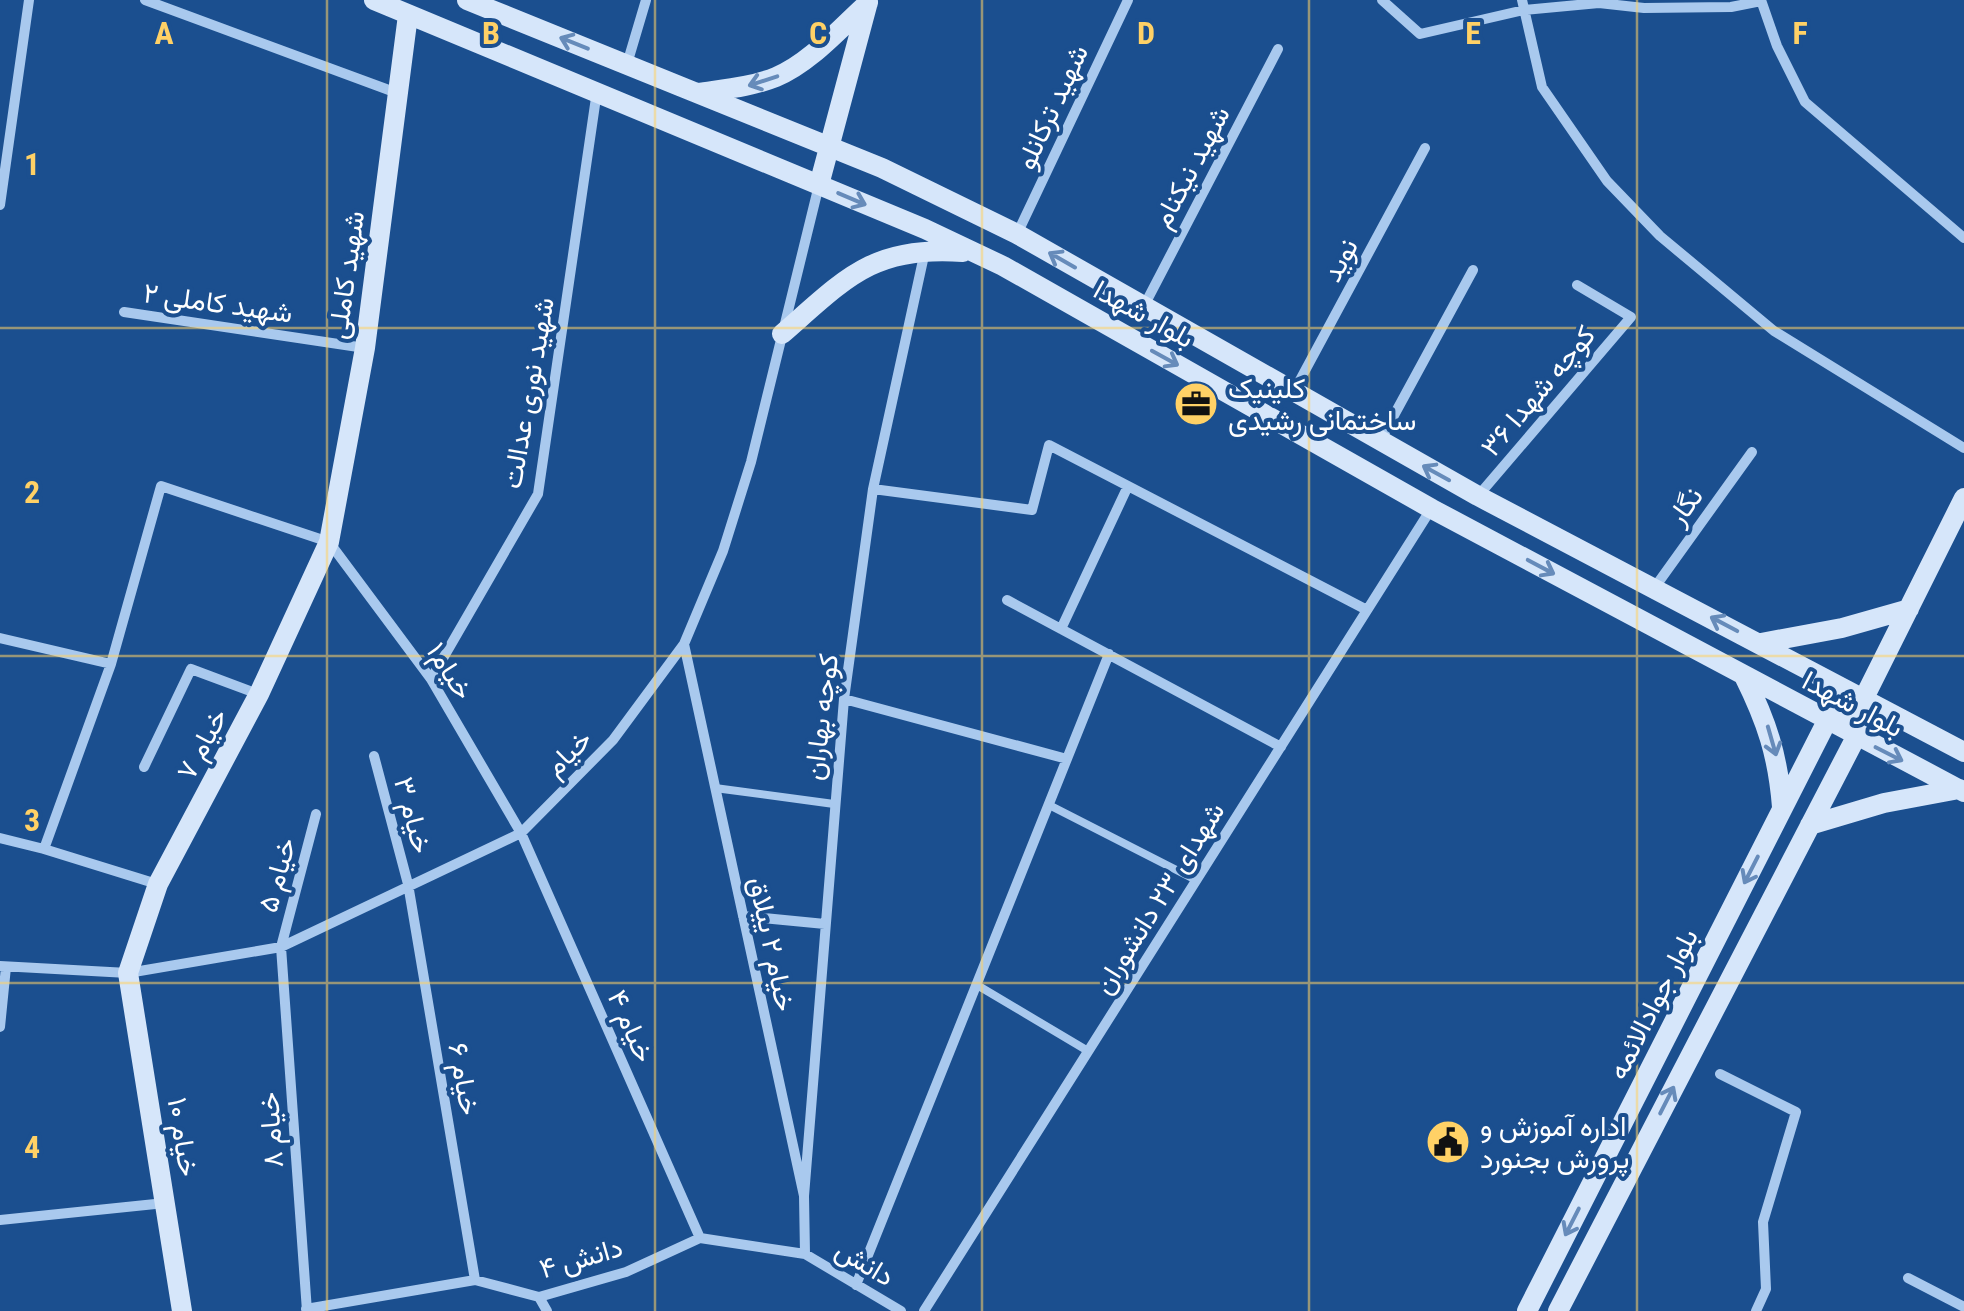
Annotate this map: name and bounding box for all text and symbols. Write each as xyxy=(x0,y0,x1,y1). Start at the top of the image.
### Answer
text: A xyxy=(154,14,174,52)
text: B xyxy=(482,14,500,52)
text: C xyxy=(809,14,827,52)
text: D xyxy=(1137,14,1155,52)
text: E xyxy=(1465,14,1481,52)
text: F xyxy=(1792,14,1808,52)
one-way arrow xyxy=(559,32,590,50)
street label: شهید ترکانلو xyxy=(1009,40,1096,175)
one-way arrow xyxy=(747,73,779,91)
street label: شهید نیکنام xyxy=(1145,100,1239,235)
text: 1 xyxy=(24,145,40,183)
one-way arrow xyxy=(836,191,867,209)
street label: شهید کاملی xyxy=(321,209,372,341)
street label: نوید xyxy=(1315,233,1366,288)
one-way arrow xyxy=(1048,249,1077,269)
street label: بلوار شهدا xyxy=(1088,273,1200,356)
street label: شهید کاملی ۲ xyxy=(141,276,295,331)
street label: شهید نوری عدالت xyxy=(495,295,562,491)
street label: کوچه شهدا ۳۶ xyxy=(1474,319,1604,464)
one-way arrow xyxy=(1150,348,1180,368)
place label: کلینیک ساختمانی رشیدی xyxy=(1228,372,1416,438)
office icon: کلینیک ساختمانی رشیدی xyxy=(1173,381,1219,427)
one-way arrow xyxy=(1421,462,1451,482)
text: 2 xyxy=(24,473,40,511)
street label: نگار xyxy=(1660,480,1711,533)
one-way arrow xyxy=(1525,558,1555,577)
one-way arrow xyxy=(1709,613,1739,633)
street label: خیام۱ xyxy=(418,636,480,707)
street label: کوچه بهاران xyxy=(797,652,847,782)
street label: بلوار شهدا xyxy=(1796,664,1909,745)
street label: خیام ۷ xyxy=(170,703,236,786)
street label: خیام xyxy=(538,723,600,785)
one-way arrow xyxy=(1764,725,1782,756)
one-way arrow xyxy=(1874,745,1903,764)
street label: خیام ۳ xyxy=(385,773,439,857)
street label: شهدای ۲۳ دانشوران xyxy=(1087,796,1232,1001)
text: 3 xyxy=(24,801,40,839)
street label: خیام ۵ xyxy=(251,834,305,916)
one-way arrow xyxy=(1741,855,1760,885)
street label: خیام ۲ ییلاق xyxy=(740,874,802,1015)
street label: بلوار جوادالائمه xyxy=(1601,923,1706,1085)
street label: خیام ۴ xyxy=(599,985,661,1068)
street label: خیام ۶ xyxy=(439,1040,487,1118)
one-way arrow xyxy=(1658,1086,1677,1116)
street label: خیام ۸ xyxy=(252,1091,292,1169)
street label: خیام ۱۰ xyxy=(159,1095,205,1179)
place label: اداره آموزش و پرورش بجنورد xyxy=(1480,1110,1629,1177)
public building icon: اداره آموزش و پرورش بجنورد xyxy=(1425,1119,1471,1165)
text: 4 xyxy=(24,1128,40,1166)
one-way arrow xyxy=(1562,1207,1581,1237)
street label: دانش ۴ xyxy=(536,1230,626,1286)
street label: دانش xyxy=(830,1233,900,1293)

